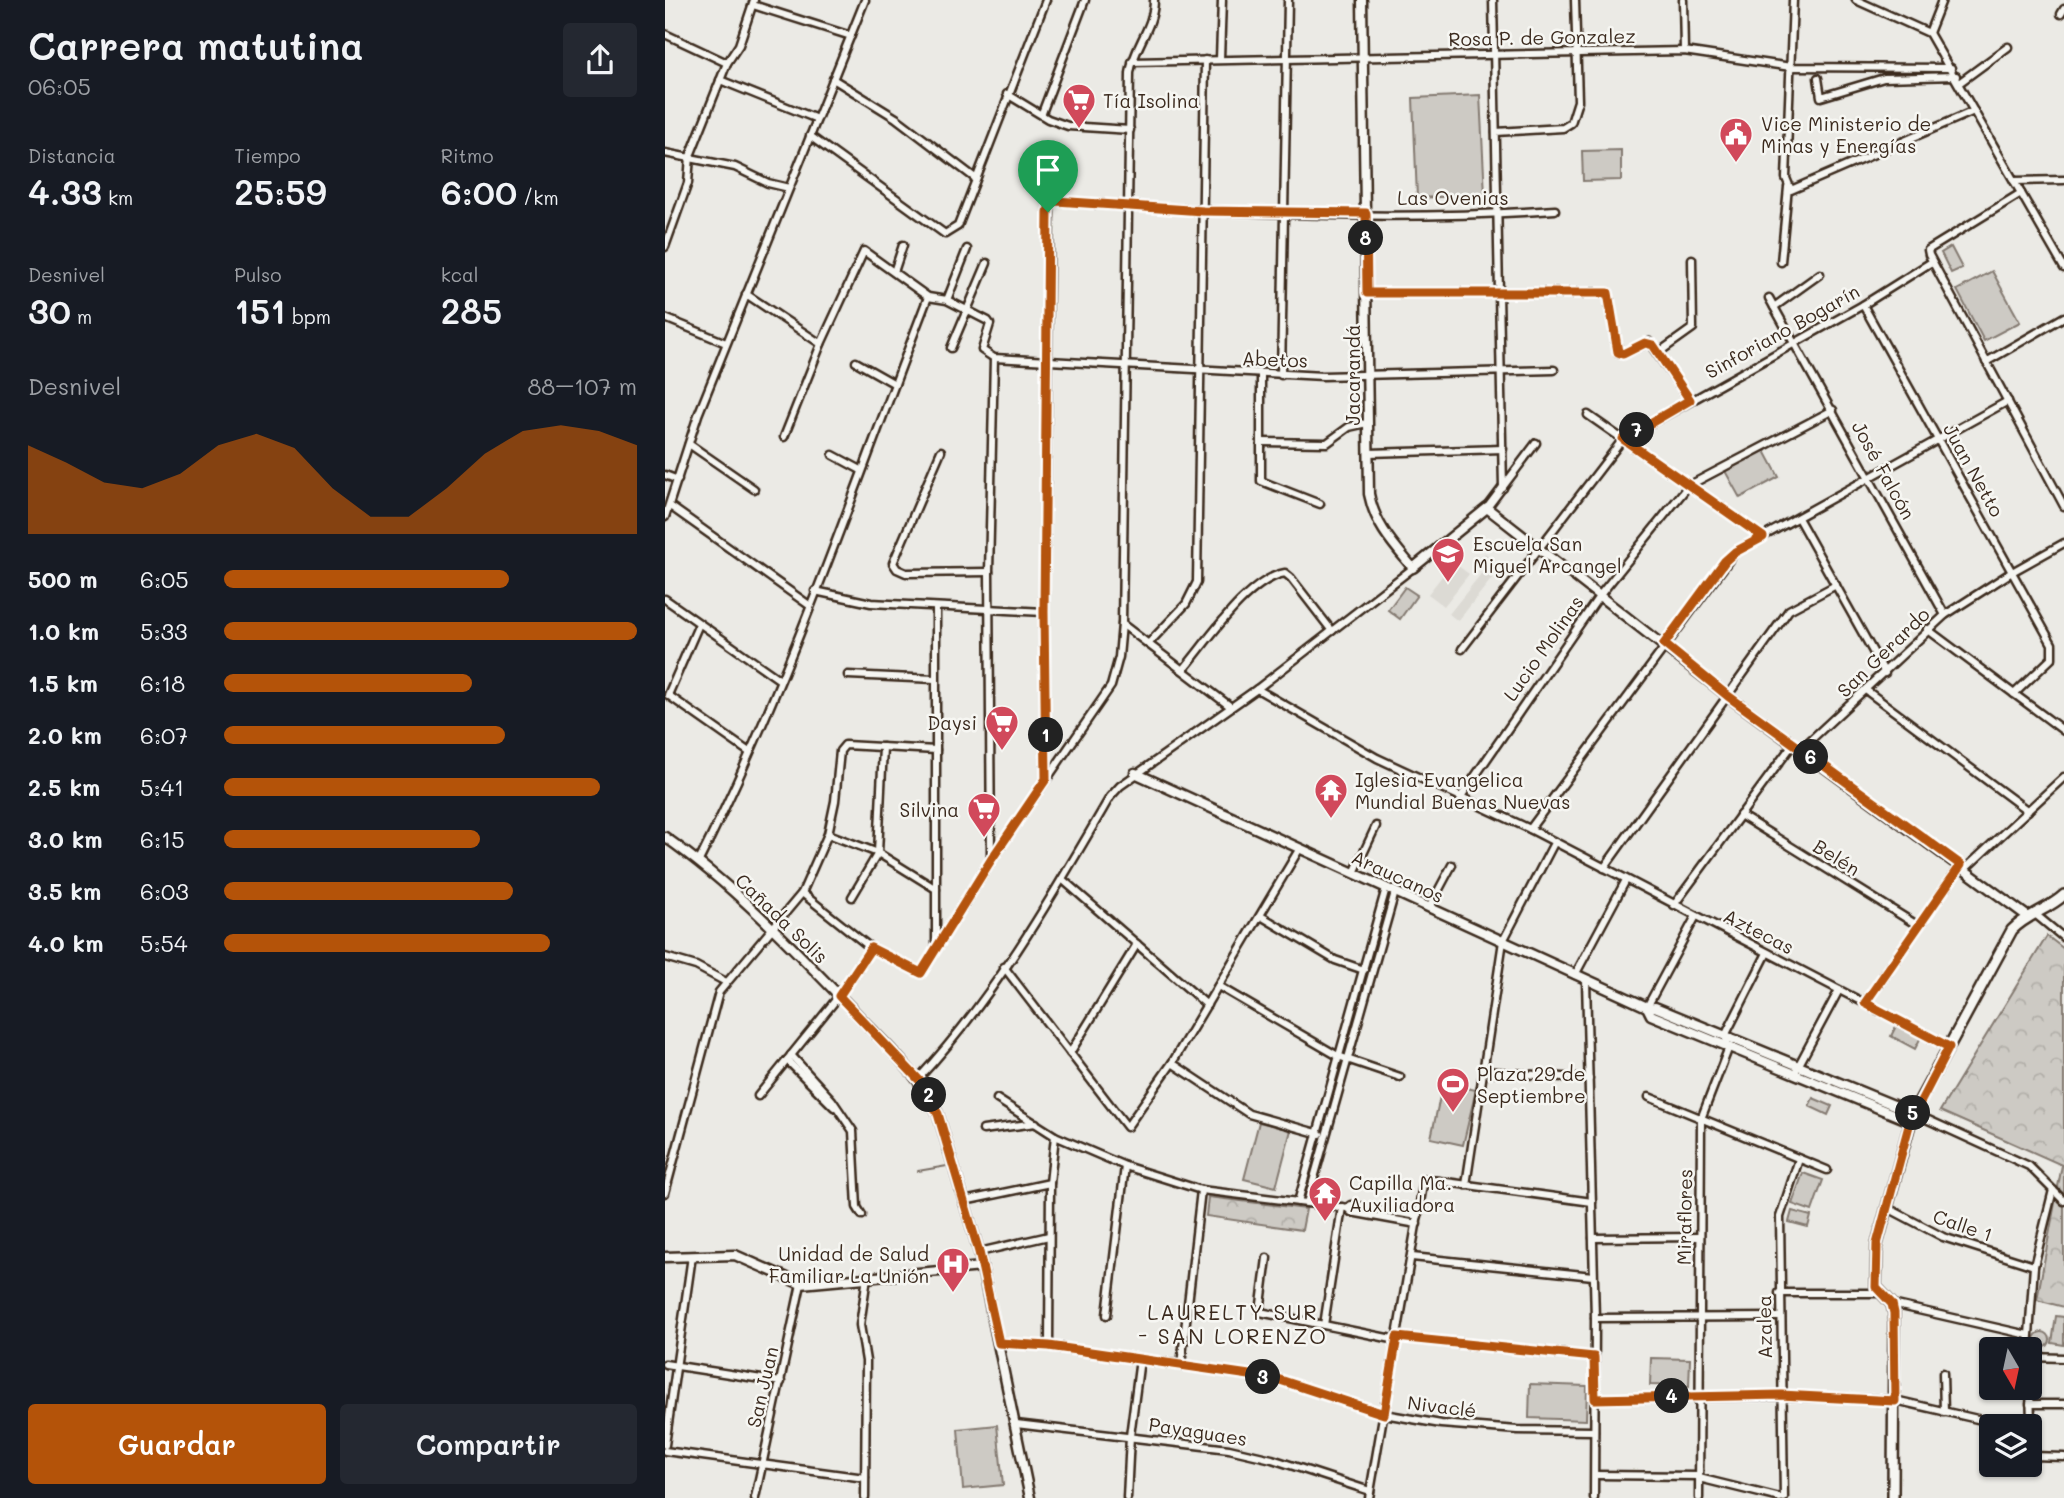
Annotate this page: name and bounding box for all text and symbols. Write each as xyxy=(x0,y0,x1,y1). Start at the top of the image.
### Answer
text: Carrera matutina xyxy=(28,20,364,70)
button: share xyxy=(563,23,637,97)
street label: Rosa P. de Gonzalez xyxy=(1448,23,1636,51)
text: 06:05 xyxy=(28,71,91,101)
supermarket icon: Tía Isolina xyxy=(1060,81,1098,130)
place label: Tía Isolina xyxy=(1103,88,1199,113)
place label: Vice Ministerio de Minas y Energías xyxy=(1761,111,1931,158)
public building icon: Vice Ministerio de Minas y Energías xyxy=(1717,115,1755,164)
pin xyxy=(1018,140,1078,212)
text: Distancia xyxy=(28,143,116,168)
text: Tiempo xyxy=(234,143,301,168)
text: Ritmo xyxy=(441,143,493,168)
icon: arrive xyxy=(1029,151,1067,189)
text: 4.33 xyxy=(28,168,102,214)
text: 25:59 xyxy=(234,168,327,214)
text: 6:00 xyxy=(441,168,517,214)
text: km xyxy=(102,185,133,210)
text: /km xyxy=(517,185,559,210)
street label: Las Ovenias xyxy=(1397,185,1509,210)
pin: 8 xyxy=(1349,220,1383,256)
text: 8 xyxy=(1360,225,1371,250)
text: Desnivel xyxy=(28,262,105,287)
text: Pulso xyxy=(234,262,282,287)
text: kcal xyxy=(441,262,479,287)
street label: Sinforiano Bogarín xyxy=(1700,278,1864,384)
text: 30 xyxy=(28,287,71,333)
text: 151 xyxy=(234,287,286,333)
text: 285 xyxy=(441,287,502,333)
text: m xyxy=(71,304,92,329)
text: bpm xyxy=(286,304,331,329)
street label: Jacarandá xyxy=(1340,324,1365,426)
street label: Abetos xyxy=(1242,345,1308,373)
text: Desnivel xyxy=(28,371,121,401)
text: 88–107 m xyxy=(527,371,637,401)
pin: 7 xyxy=(1619,412,1655,448)
street label: José Falcón xyxy=(1847,416,1921,524)
text: 7 xyxy=(1631,417,1642,442)
street label: Juan Netto xyxy=(1938,419,2010,521)
place label: Escuela San Miguel Arcangel xyxy=(1473,531,1622,578)
school or university icon: Escuela San Miguel Arcangel xyxy=(1429,535,1467,584)
text: 500 m xyxy=(28,564,98,594)
text: 6:05 xyxy=(140,564,189,594)
street label: Lucio Molinas xyxy=(1497,590,1589,706)
street label: San Gerardo xyxy=(1831,602,1935,702)
text: 1.0 km xyxy=(28,616,99,646)
text: 5:33 xyxy=(140,616,188,646)
text: 1.5 km xyxy=(28,668,98,698)
text: 6:18 xyxy=(140,668,185,698)
supermarket icon: Daysi xyxy=(983,703,1021,752)
place label: Daysi xyxy=(927,710,977,735)
pin: 1 xyxy=(1029,718,1063,752)
text: 2.0 km xyxy=(28,720,102,750)
text: 6:07 xyxy=(140,720,188,750)
text: 1 xyxy=(1041,722,1050,747)
pin: 6 xyxy=(1793,740,1829,774)
text: 6 xyxy=(1805,744,1816,769)
place label: Iglesia Evangelica Mundial Buenas Nuevas xyxy=(1355,767,1571,814)
temple icon: Iglesia Evangelica Mundial Buenas Nuevas xyxy=(1312,771,1350,820)
text: 2.5 km xyxy=(28,772,100,802)
text: 5:41 xyxy=(140,772,184,802)
supermarket icon: Silvina xyxy=(965,790,1003,839)
place label: Silvina xyxy=(899,797,959,822)
text: 3.0 km xyxy=(28,824,103,854)
text: 6:15 xyxy=(140,824,185,854)
street label: Belén xyxy=(1809,833,1865,881)
street label: Araucanos xyxy=(1348,844,1448,908)
street label: Cañada Solis xyxy=(730,867,834,969)
text: 3.5 km xyxy=(28,876,101,906)
text: 6:03 xyxy=(140,876,189,906)
street label: Aztecas xyxy=(1719,903,1799,959)
text: 4.0 km xyxy=(28,928,103,958)
text: 5:54 xyxy=(140,928,187,958)
place label: Plaza 29 de Septiembre xyxy=(1477,1061,1586,1108)
sports icon: Plaza 29 de Septiembre xyxy=(1434,1065,1472,1114)
pin: 2 xyxy=(911,1078,947,1112)
text: 2 xyxy=(923,1082,934,1107)
pin: 5 xyxy=(1895,1096,1931,1130)
text: 5 xyxy=(1907,1100,1918,1125)
street label: Miraflores xyxy=(1671,1169,1697,1265)
place label: Capilla Ma. Auxiliadora xyxy=(1349,1170,1455,1217)
temple icon: Capilla Ma. Auxiliadora xyxy=(1306,1174,1344,1223)
street label: Calle 1 xyxy=(1930,1203,1996,1247)
place label: Unidad de Salud Familiar La Unión xyxy=(769,1241,929,1288)
hospital icon: Unidad de Salud Familiar La Unión xyxy=(934,1245,972,1294)
street label: Azalea xyxy=(1751,1295,1777,1359)
district label: LAURELTY SUR - SAN LORENZO xyxy=(1138,1298,1328,1349)
north arrow xyxy=(1979,1337,2042,1400)
map controls xyxy=(1979,1337,2042,1477)
street label: San Juan xyxy=(741,1344,783,1430)
pin: 3 xyxy=(1245,1360,1281,1394)
text: 3 xyxy=(1257,1364,1268,1389)
pin: 4 xyxy=(1655,1378,1689,1414)
text: 4 xyxy=(1665,1383,1678,1408)
street label: Nivaclé xyxy=(1406,1389,1478,1423)
button: Guardar xyxy=(28,1404,326,1484)
button: Compartir xyxy=(340,1404,637,1484)
street label: Payaguaes xyxy=(1147,1411,1249,1451)
button: layers xyxy=(1979,1414,2042,1477)

